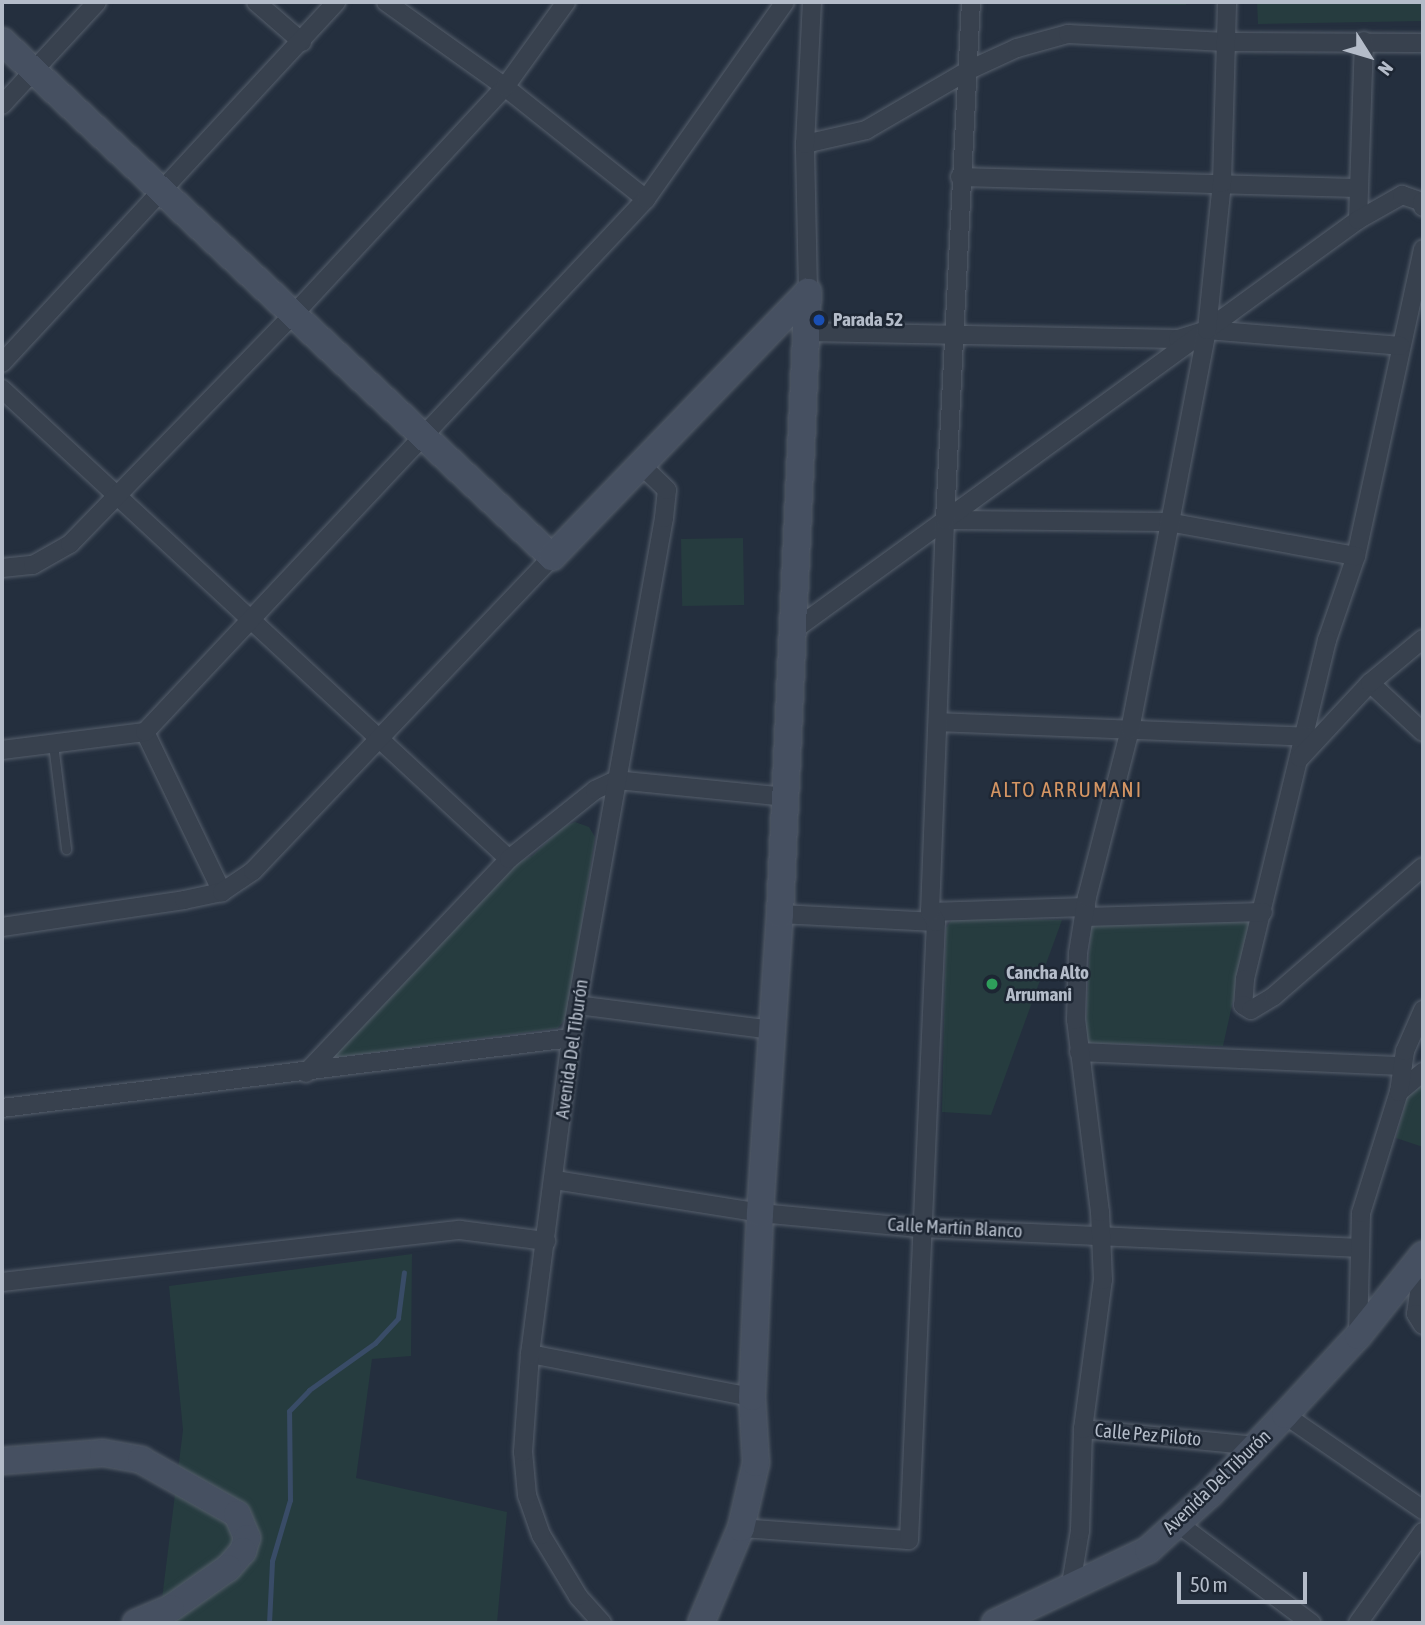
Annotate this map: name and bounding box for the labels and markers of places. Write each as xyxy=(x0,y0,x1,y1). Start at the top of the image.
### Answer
place label: Parada 52 xyxy=(833,309,903,331)
marker: Parada 52 xyxy=(811,312,827,328)
place label: Cancha Alto Arrumani xyxy=(1006,962,1089,1006)
marker: Cancha Alto Arrumani xyxy=(984,976,1000,992)

